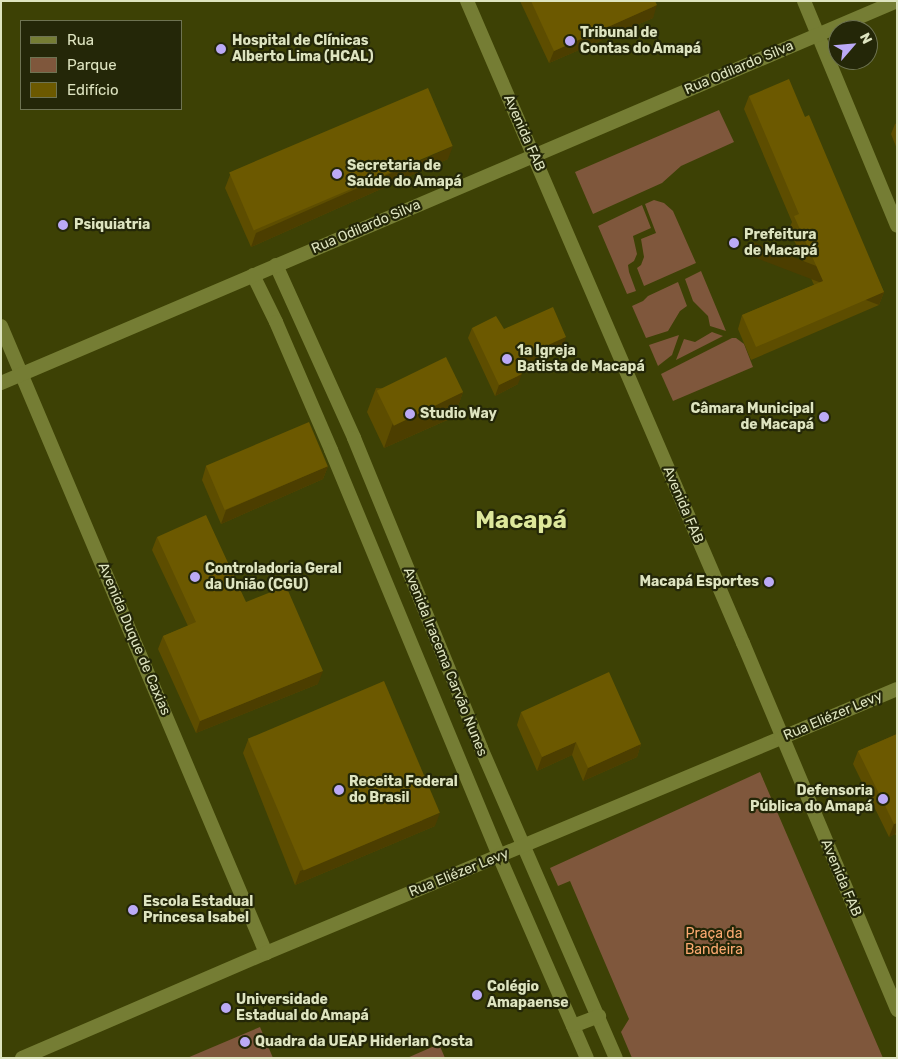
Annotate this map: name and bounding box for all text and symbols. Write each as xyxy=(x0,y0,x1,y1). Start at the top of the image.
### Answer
legend xyxy=(20,20,182,110)
north arrow xyxy=(828,20,878,70)
place label: Tribunal de Contas do Amapá xyxy=(580,25,701,58)
text: N xyxy=(856,30,876,47)
text: Rua xyxy=(67,31,94,49)
place label: Hospital de Clínicas Alberto Lima (HCAL) xyxy=(232,33,374,65)
marker: Tribunal de Contas do Amapá xyxy=(564,35,576,47)
street label: Rua Odilardo Silva xyxy=(682,37,796,99)
marker: Hospital de Clínicas Alberto Lima (HCAL) xyxy=(214,42,228,56)
text: Parque xyxy=(67,56,117,74)
text: Edifício xyxy=(67,81,119,99)
street label: Avenida FAB xyxy=(500,92,548,174)
place label: Secretaria de Saúde do Amapá xyxy=(347,158,462,190)
marker: Secretaria de Saúde do Amapá xyxy=(331,168,343,180)
street label: Rua Odilardo Silva xyxy=(309,196,423,258)
place label: Psiquiatria xyxy=(74,217,150,233)
marker: Psiquiatria xyxy=(56,218,70,232)
place label: Prefeitura de Macapá xyxy=(744,227,818,260)
marker: Prefeitura de Macapá xyxy=(728,237,740,249)
place label: 1a Igreja Batista de Macapá xyxy=(517,343,645,376)
marker: 1a Igreja Batista de Macapá xyxy=(501,353,513,365)
place label: Câmara Municipal de Macapá xyxy=(690,401,814,434)
place label: Studio Way xyxy=(420,406,497,422)
marker: Studio Way xyxy=(404,408,416,420)
marker: Câmara Municipal de Macapá xyxy=(818,411,830,423)
street label: Avenida FAB xyxy=(659,464,707,546)
district label: Macapá xyxy=(475,507,567,535)
street label: Avenida Duque de Caxias xyxy=(94,560,174,718)
place label: Controladoria Geral da União (CGU) xyxy=(205,561,342,594)
street label: Avenida Iracema Carvão Nunes xyxy=(399,565,491,759)
marker: Controladoria Geral da União (CGU) xyxy=(189,571,201,583)
place label: Macapá Esportes xyxy=(640,574,759,590)
marker: Macapá Esportes xyxy=(763,576,775,588)
street label: Rua Eliézer Levy xyxy=(781,688,885,744)
place label: Receita Federal do Brasil xyxy=(349,774,458,806)
place label: Defensoria Pública do Amapá xyxy=(750,783,873,816)
marker: Receita Federal do Brasil xyxy=(333,784,345,796)
marker: Defensoria Pública do Amapá xyxy=(877,793,889,805)
street label: Avenida FAB xyxy=(817,837,865,919)
street label: Rua Eliézer Levy xyxy=(407,845,511,901)
place label: Escola Estadual Princesa Isabel xyxy=(143,894,253,926)
marker: Escola Estadual Princesa Isabel xyxy=(127,904,139,916)
park label: Praça da Bandeira xyxy=(685,926,743,959)
place label: Colégio Amapaense xyxy=(487,979,569,1012)
marker: Colégio Amapaense xyxy=(471,989,483,1001)
place label: Universidade Estadual do Amapá xyxy=(236,992,369,1024)
marker: Universidade Estadual do Amapá xyxy=(220,1002,232,1014)
place label: Quadra da UEAP Hiderlan Costa xyxy=(255,1034,473,1050)
marker: Quadra da UEAP Hiderlan Costa xyxy=(239,1036,251,1048)

